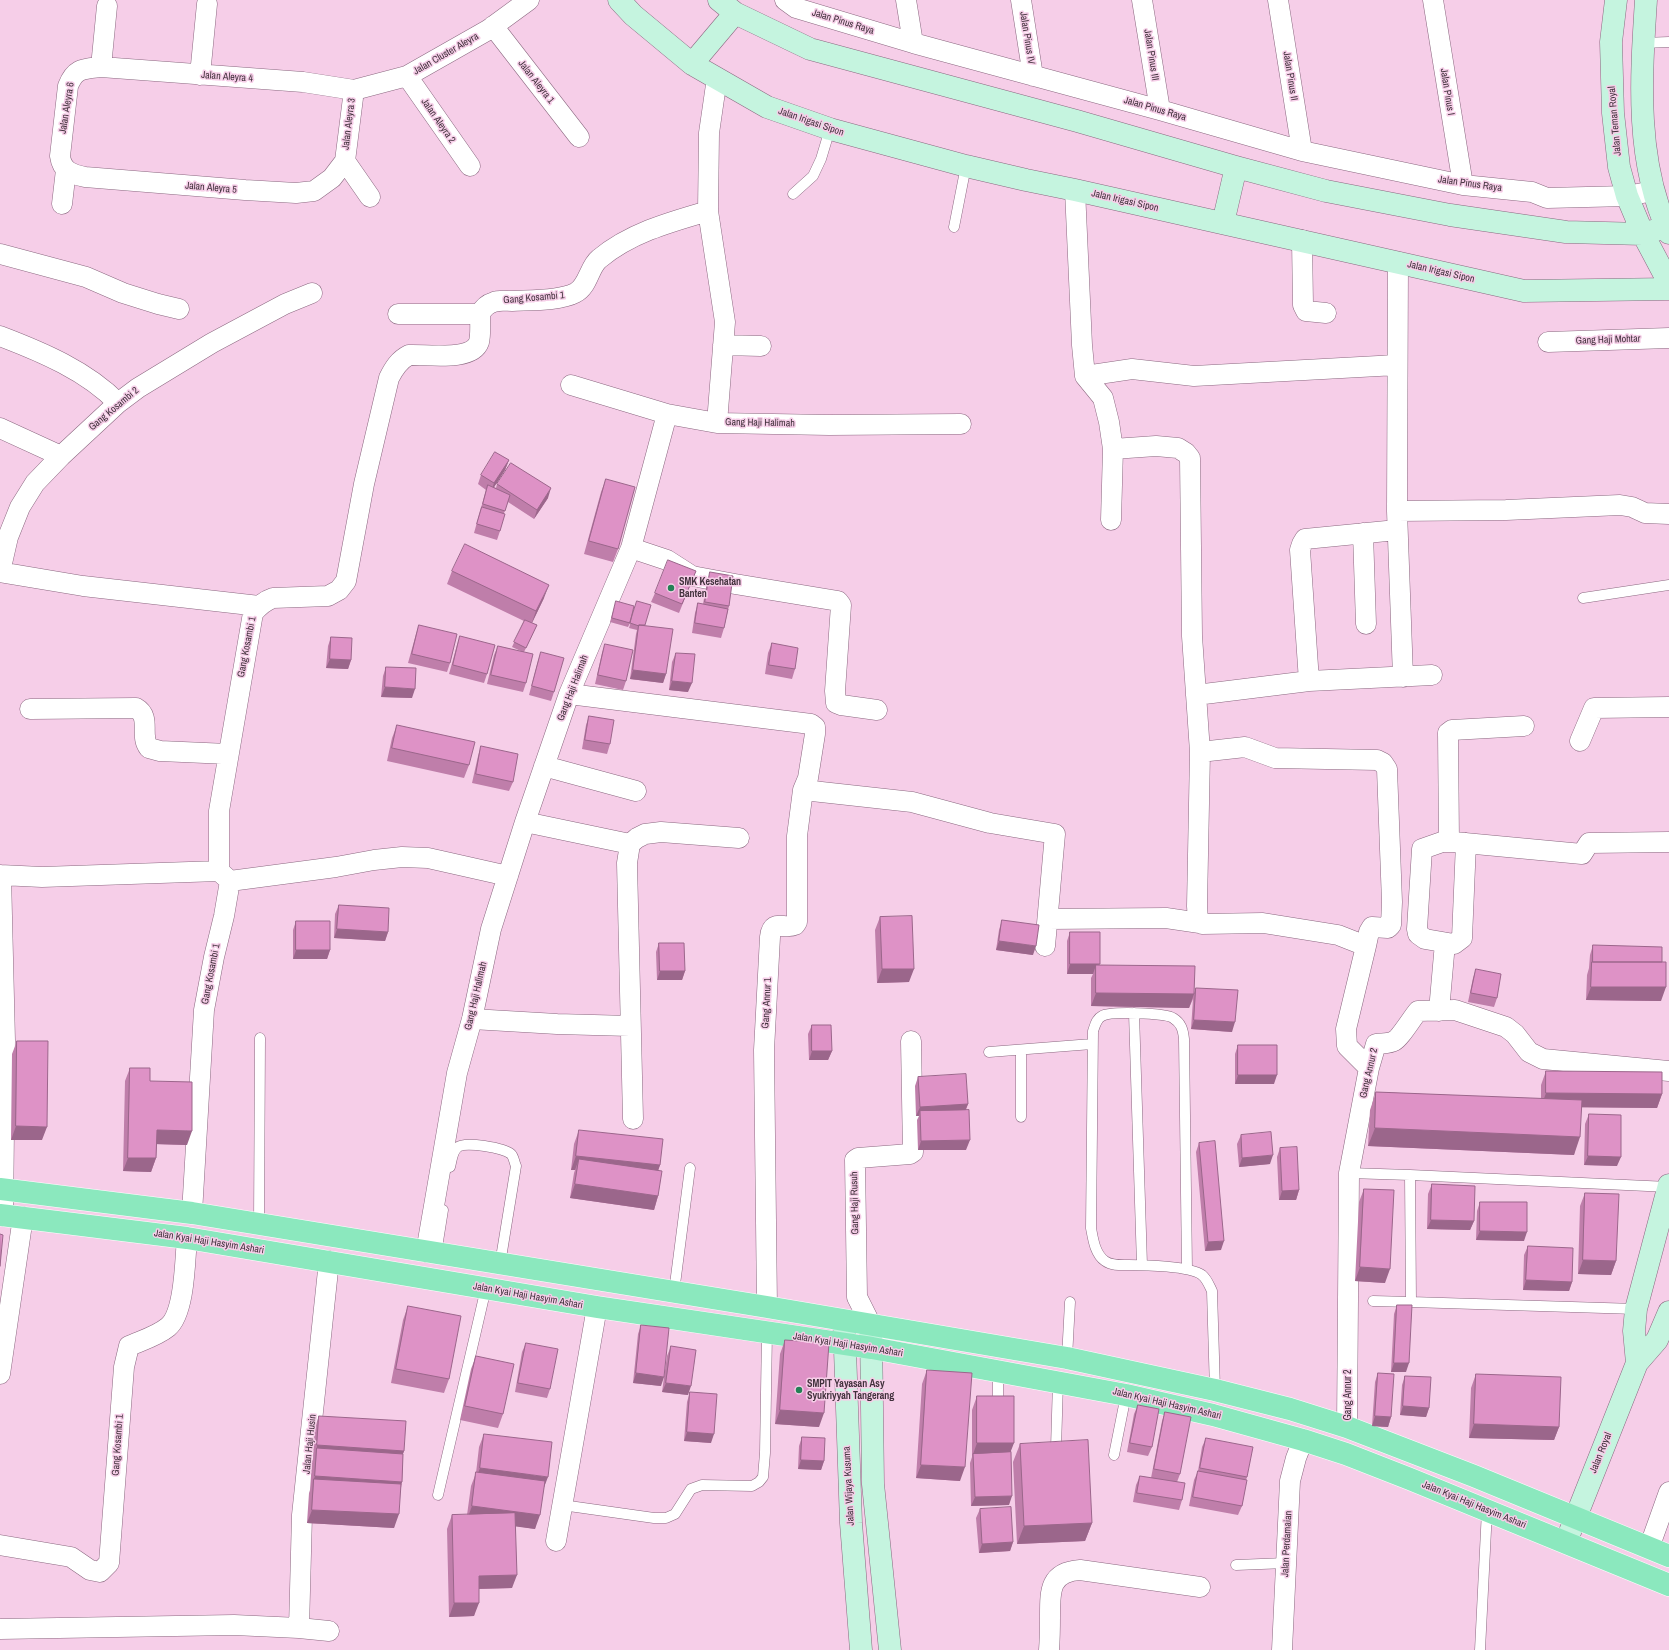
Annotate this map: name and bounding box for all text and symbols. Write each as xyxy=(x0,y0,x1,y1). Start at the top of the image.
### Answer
street label: Jalan Pinus Raya xyxy=(811,7,875,37)
street label: Jalan Pinus IV xyxy=(1017,11,1037,65)
street label: Jalan Pinus III xyxy=(1141,28,1161,82)
street label: Jalan Cluster Aleyra xyxy=(411,30,481,78)
street label: Jalan Pinus II xyxy=(1280,51,1300,101)
street label: Jalan Aleyra 1 xyxy=(515,58,557,106)
street label: Jalan Pinus I xyxy=(1437,68,1457,116)
street label: Jalan Aleyra 4 xyxy=(201,69,253,85)
street label: Jalan Aleyra 6 xyxy=(57,81,77,135)
street label: Jalan Teman Royal xyxy=(1606,86,1624,156)
street label: Jalan Pinus Raya xyxy=(1122,94,1188,124)
street label: Jalan Aleyra 2 xyxy=(418,96,458,146)
street label: Jalan Aleyra 3 xyxy=(340,97,358,151)
street label: Jalan Irigasi Sipon xyxy=(777,105,845,139)
street label: Jalan Pinus Raya xyxy=(1437,174,1503,194)
street label: Jalan Aleyra 5 xyxy=(185,180,237,196)
street label: Jalan Irigasi Sipon xyxy=(1090,187,1160,215)
street label: Jalan Irigasi Sipon xyxy=(1406,258,1476,286)
street label: Gang Kosambi 1 xyxy=(503,289,565,307)
street label: Gang Haji Mohtar xyxy=(1575,333,1641,347)
street label: Gang Kosambi 2 xyxy=(87,385,141,433)
street label: Gang Haji Halimah xyxy=(725,416,795,430)
place label: SMK Kesehatan Banten xyxy=(679,576,741,600)
marker: SMK Kesehatan Banten xyxy=(666,583,676,593)
street label: Gang Kosambi 1 xyxy=(235,616,259,678)
street label: Gang Haji Halimah xyxy=(555,653,591,723)
street label: Gang Kosambi 1 xyxy=(199,943,223,1005)
street label: Gang Haji Halimah xyxy=(462,961,490,1031)
street label: Gang Annur 1 xyxy=(760,977,774,1029)
street label: Gang Annur 2 xyxy=(1357,1047,1381,1099)
street label: Gang Haji Rusuh xyxy=(848,1171,862,1235)
street label: Jalan Kyai Haji Hasyim Ashari xyxy=(153,1227,265,1257)
street label: Jalan Kyai Haji Hasyim Ashari xyxy=(472,1280,584,1312)
street label: Jalan Kyai Haji Hasyim Ashari xyxy=(792,1330,904,1360)
street label: Gang Annur 2 xyxy=(1342,1369,1354,1421)
place label: SMPIT Yayasan Asy Syukriyyah Tangerang xyxy=(807,1378,894,1402)
marker: SMPIT Yayasan Asy Syukriyyah Tangerang xyxy=(794,1385,804,1395)
street label: Jalan Kyai Haji Hasyim Ashari xyxy=(1111,1386,1223,1422)
street label: Jalan Haji Husin xyxy=(301,1413,319,1475)
street label: Gang Kosambi 1 xyxy=(110,1414,126,1476)
street label: Jalan Royal xyxy=(1587,1431,1615,1475)
street label: Jalan Wijaya Kusuma xyxy=(841,1446,857,1526)
street label: Jalan Kyai Haji Hasyim Ashari xyxy=(1420,1479,1528,1531)
street label: Jalan Perdamaian xyxy=(1279,1510,1295,1578)

